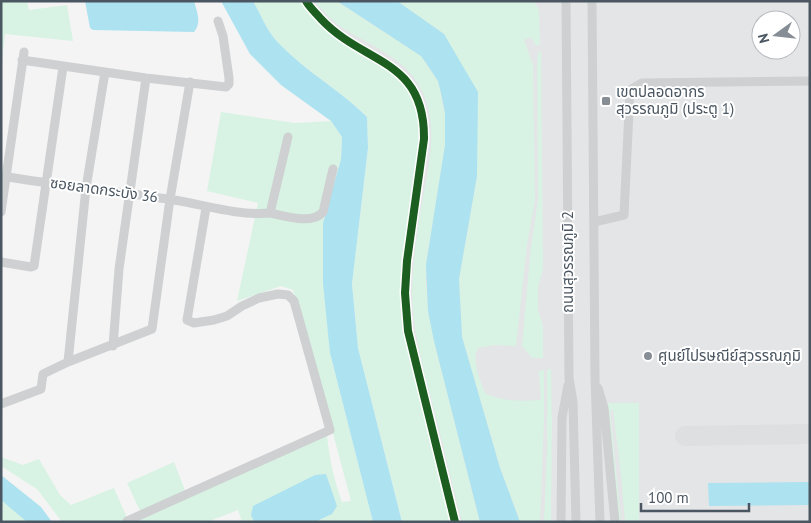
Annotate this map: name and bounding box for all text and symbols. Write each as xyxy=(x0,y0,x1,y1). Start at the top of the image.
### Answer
north arrow xyxy=(751,10,801,60)
text: N xyxy=(754,32,773,45)
place label: เขตปลอดอากร สุวรรณภูมิ (ประตู 1) xyxy=(616,82,734,118)
marker: เขตปลอดอากร สุวรรณภูมิ (ประตู 1) xyxy=(600,95,612,107)
street label: ซอยลาดกระบัง 36 xyxy=(49,173,159,206)
street label: ถนนสุวรรณภูมิ 2 xyxy=(558,211,577,313)
place label: ศูนย์ไปรษณีย์สุวรรณภูมิ xyxy=(658,346,801,365)
marker: ศูนย์ไปรษณีย์สุวรรณภูมิ xyxy=(642,350,654,362)
scale bar xyxy=(641,480,748,512)
text: 100 m xyxy=(648,488,689,507)

